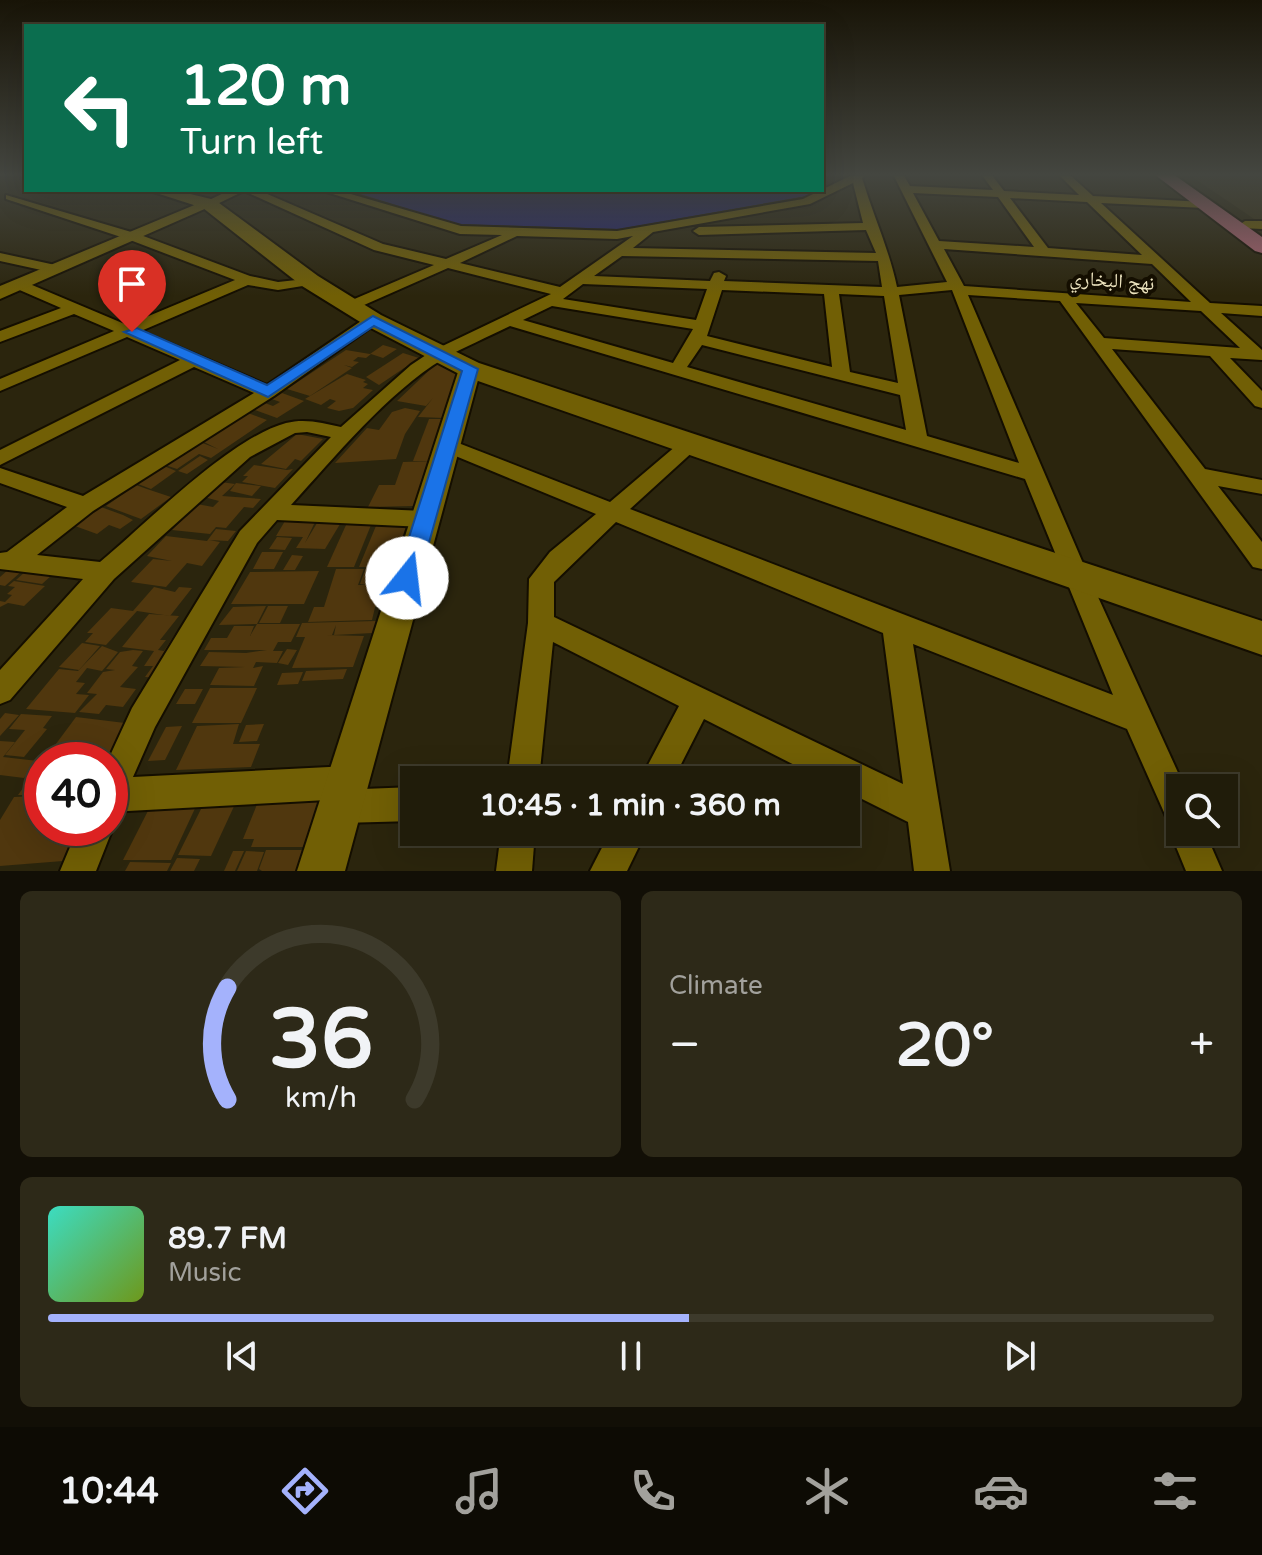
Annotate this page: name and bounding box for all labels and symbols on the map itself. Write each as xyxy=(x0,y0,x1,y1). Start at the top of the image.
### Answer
pin xyxy=(98,250,166,332)
street label: نهج البخاري xyxy=(1069,266,1155,299)
position arrow xyxy=(365,536,449,620)
speed limit sign: 40 xyxy=(24,742,128,846)

